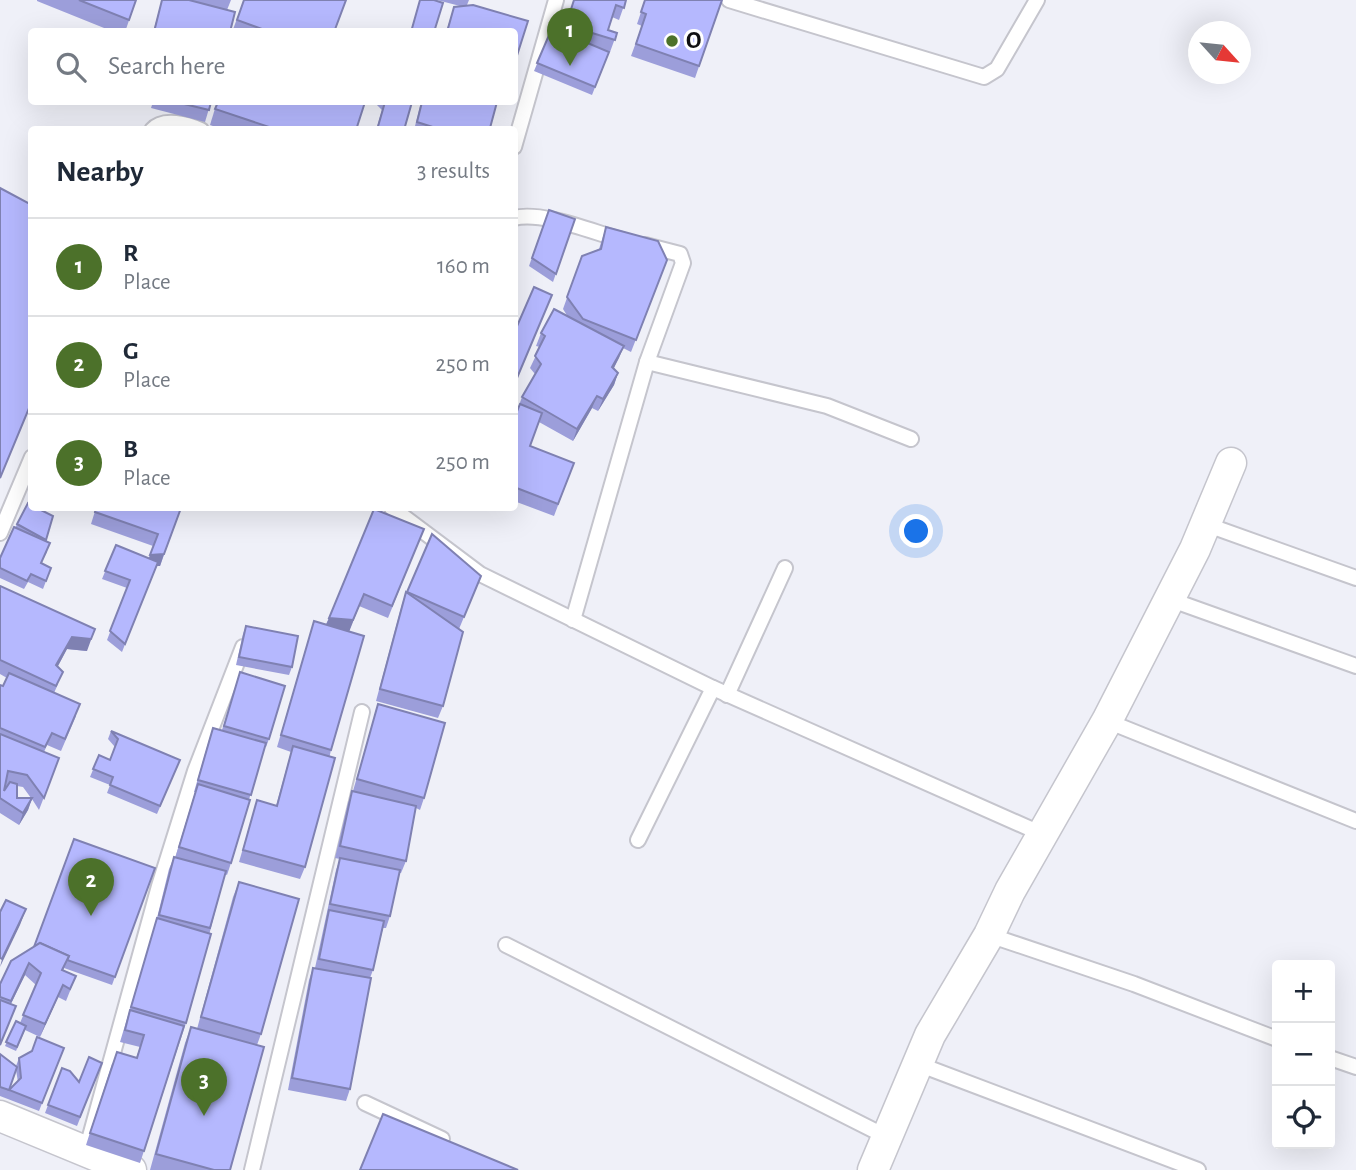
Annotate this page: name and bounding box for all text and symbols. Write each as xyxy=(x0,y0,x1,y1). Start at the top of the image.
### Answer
pin: 1 xyxy=(547,8,593,66)
north arrow xyxy=(1188,21,1251,84)
search box xyxy=(28,28,518,105)
place label: O xyxy=(686,29,701,53)
marker: O xyxy=(664,33,680,49)
icon: search xyxy=(52,48,90,86)
text: Search here xyxy=(108,53,226,79)
text: Nearby xyxy=(56,157,144,187)
text: 3 results xyxy=(417,160,490,183)
text: R xyxy=(123,240,138,266)
text: 1 xyxy=(75,255,83,278)
text: 160 m xyxy=(437,255,490,278)
text: Place xyxy=(123,271,171,294)
text: G xyxy=(123,338,139,364)
text: 2 xyxy=(74,353,84,376)
text: 250 m xyxy=(436,353,490,376)
text: Place xyxy=(123,369,171,392)
text: B xyxy=(123,436,138,462)
text: 3 xyxy=(74,451,84,474)
text: 250 m xyxy=(436,451,490,474)
text: Place xyxy=(123,467,171,490)
your location xyxy=(899,514,933,548)
pin: 2 xyxy=(68,858,114,916)
map controls xyxy=(1272,960,1335,1149)
button: + xyxy=(1272,960,1335,1023)
button: − xyxy=(1272,1023,1335,1086)
pin: 3 xyxy=(181,1058,227,1116)
button: locate xyxy=(1272,1086,1335,1149)

